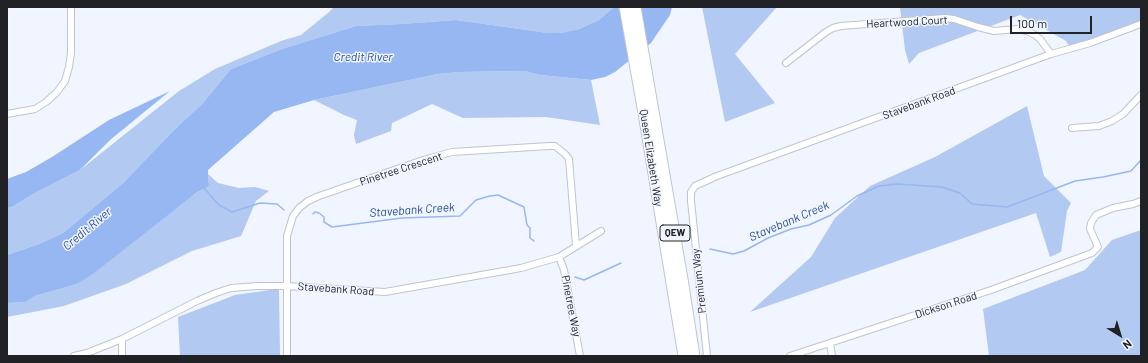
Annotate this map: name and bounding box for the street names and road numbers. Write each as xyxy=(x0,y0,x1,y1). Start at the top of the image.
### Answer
street label: Heartwood Court xyxy=(866,13,948,31)
street label: Stavebank Road xyxy=(881,84,957,122)
street label: Queen Elizabeth Way xyxy=(637,108,665,208)
street label: Pinetree Crescent xyxy=(358,149,444,189)
road number: QEW xyxy=(660,225,690,241)
street label: Premium Way xyxy=(689,248,709,314)
street label: Pinetree Way xyxy=(559,274,583,338)
street label: Stavebank Road xyxy=(297,280,375,298)
street label: Dickson Road xyxy=(913,289,979,321)

